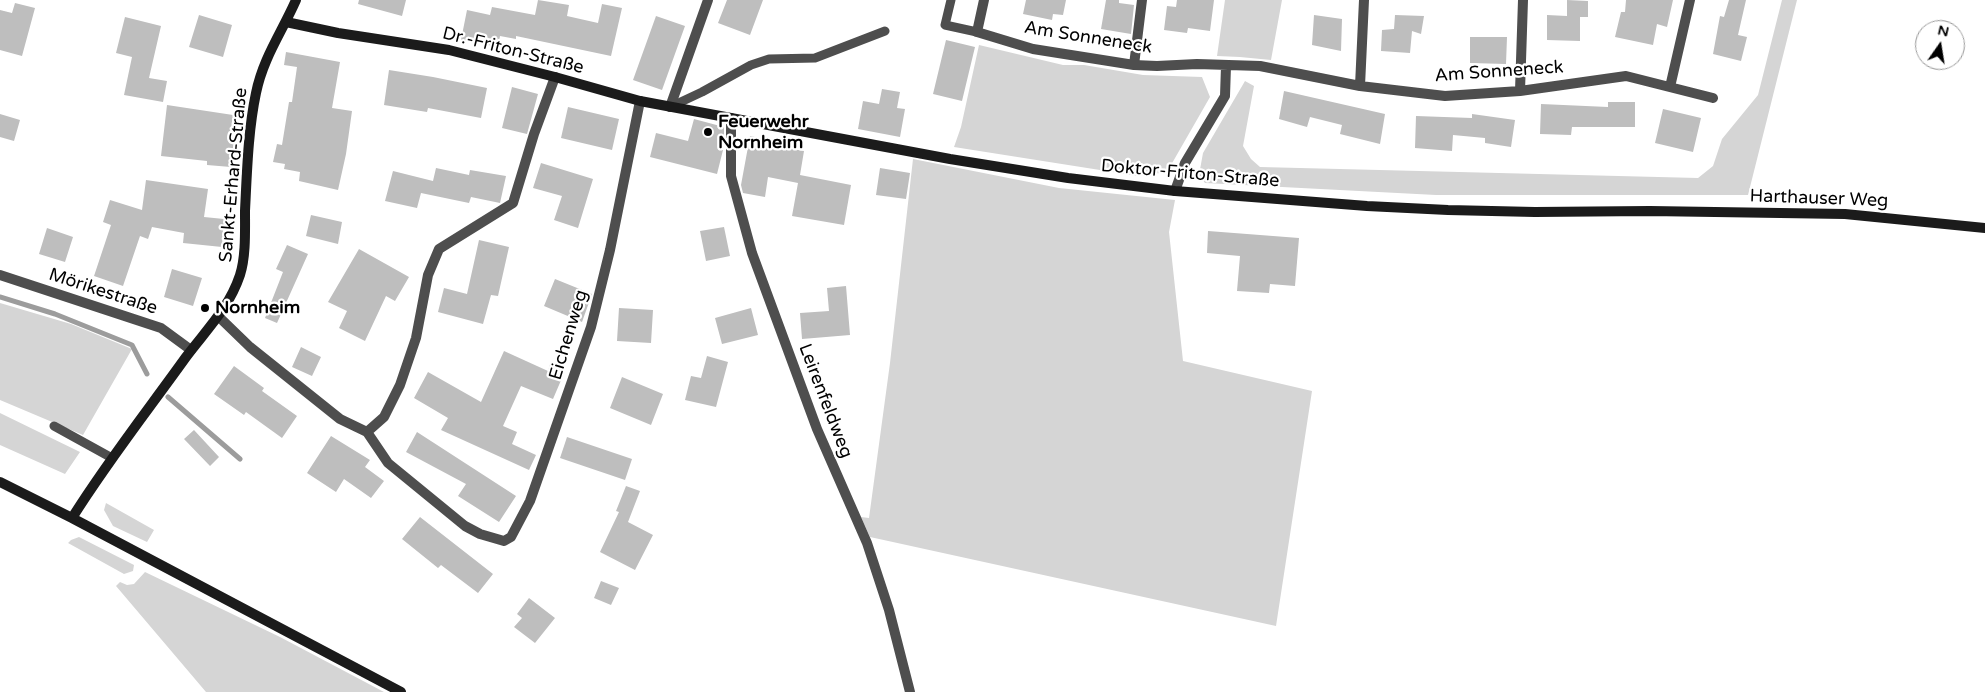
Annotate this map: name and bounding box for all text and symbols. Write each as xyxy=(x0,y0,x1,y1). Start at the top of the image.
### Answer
street label: Am Sonneneck xyxy=(1022,17,1154,59)
north arrow xyxy=(1915,20,1965,70)
text: N xyxy=(1936,21,1951,40)
street label: Dr.-Friton-Straße xyxy=(440,23,586,79)
street label: Am Sonneneck xyxy=(1434,57,1564,87)
street label: Sankt-Erhard-Straße xyxy=(216,87,252,263)
place label: Feuerwehr Nornheim xyxy=(718,111,809,154)
marker: Feuerwehr Nornheim xyxy=(702,126,714,138)
street label: Doktor-Friton-Straße xyxy=(1100,155,1280,193)
street label: Harthauser Weg xyxy=(1749,186,1889,212)
street label: Mörikestraße xyxy=(46,264,160,320)
street label: Eichenweg xyxy=(545,287,593,383)
place label: Nornheim xyxy=(215,297,300,319)
marker: Nornheim xyxy=(199,302,211,314)
street label: Leirenfeldweg xyxy=(793,341,857,461)

